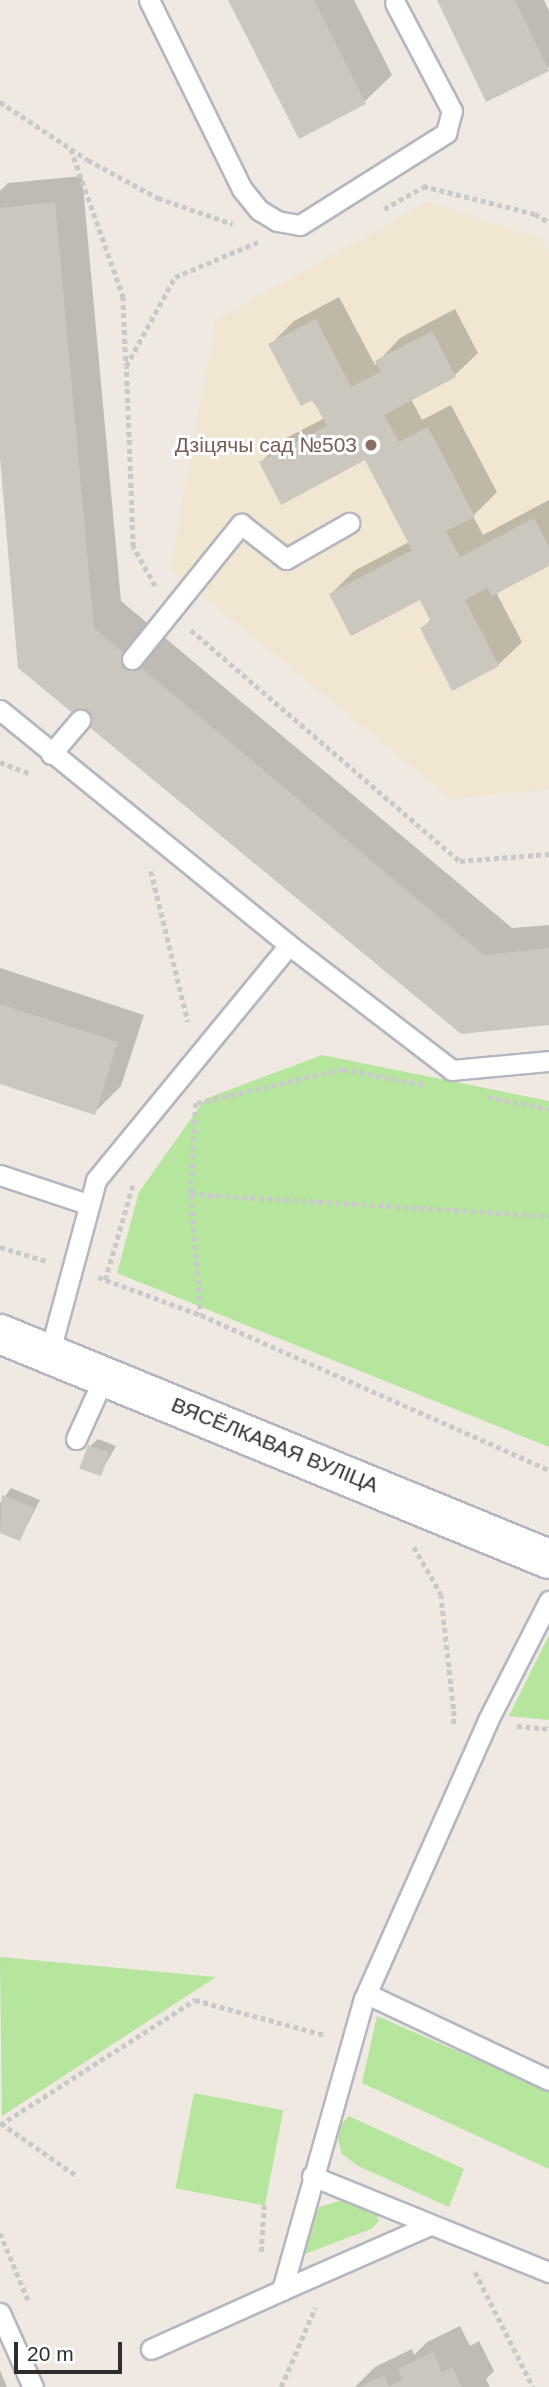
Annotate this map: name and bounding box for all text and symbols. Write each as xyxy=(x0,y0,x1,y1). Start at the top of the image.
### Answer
place label: Дзіцячы сад №503 xyxy=(175,432,357,458)
marker: Дзіцячы сад №503 xyxy=(363,437,379,453)
street label: ВЯСЁЛКАВАЯ ВУЛІЦА xyxy=(168,1392,382,1498)
scale bar xyxy=(18,2328,126,2372)
text: 20 m xyxy=(27,2342,74,2365)

